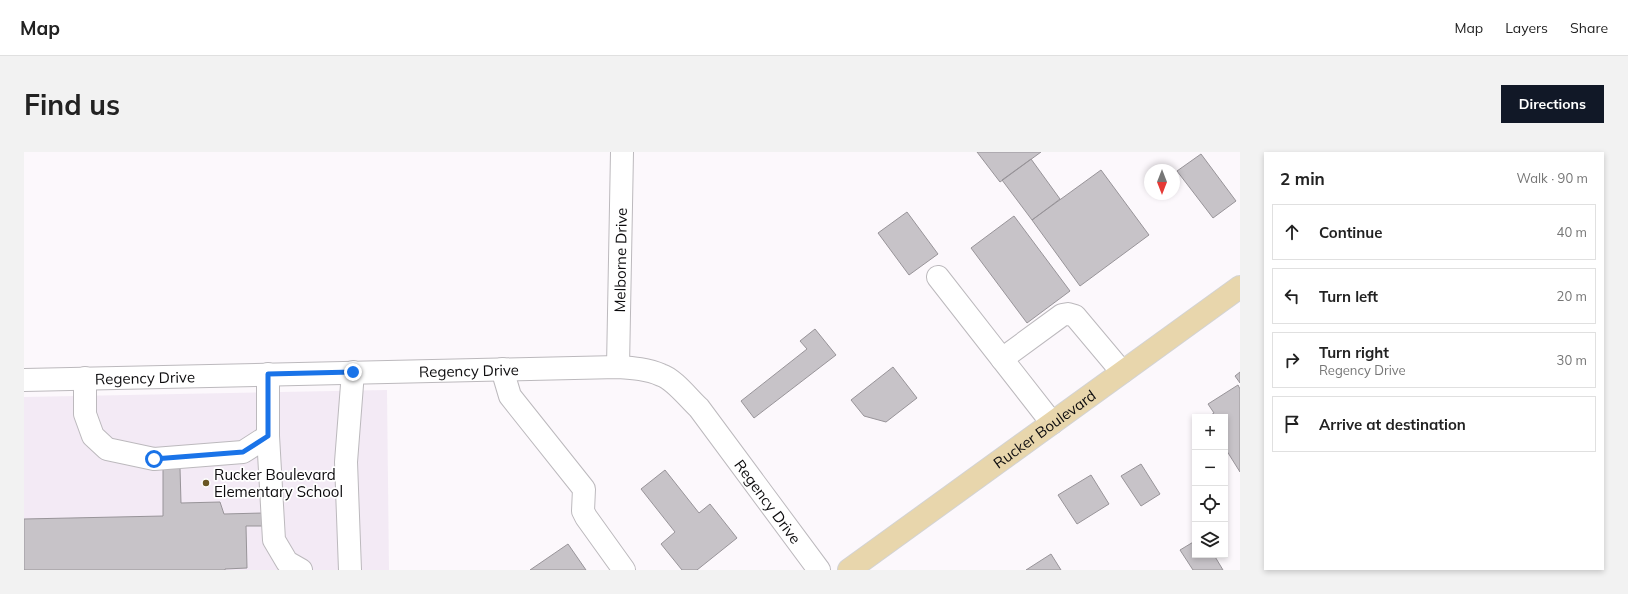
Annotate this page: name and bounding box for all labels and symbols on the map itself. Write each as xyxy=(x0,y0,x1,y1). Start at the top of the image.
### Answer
north arrow xyxy=(1144,164,1180,200)
street label: Melborne Drive xyxy=(610,207,630,313)
street label: Regency Drive xyxy=(419,360,519,381)
route end xyxy=(344,363,362,381)
street label: Regency Drive xyxy=(95,367,195,388)
street label: Rucker Boulevard xyxy=(989,385,1099,472)
route start xyxy=(145,450,163,468)
street label: Regency Drive xyxy=(731,455,806,547)
place label: Rucker Boulevard Elementary School xyxy=(214,465,343,501)
marker: Rucker Boulevard Elementary School xyxy=(201,478,211,488)

